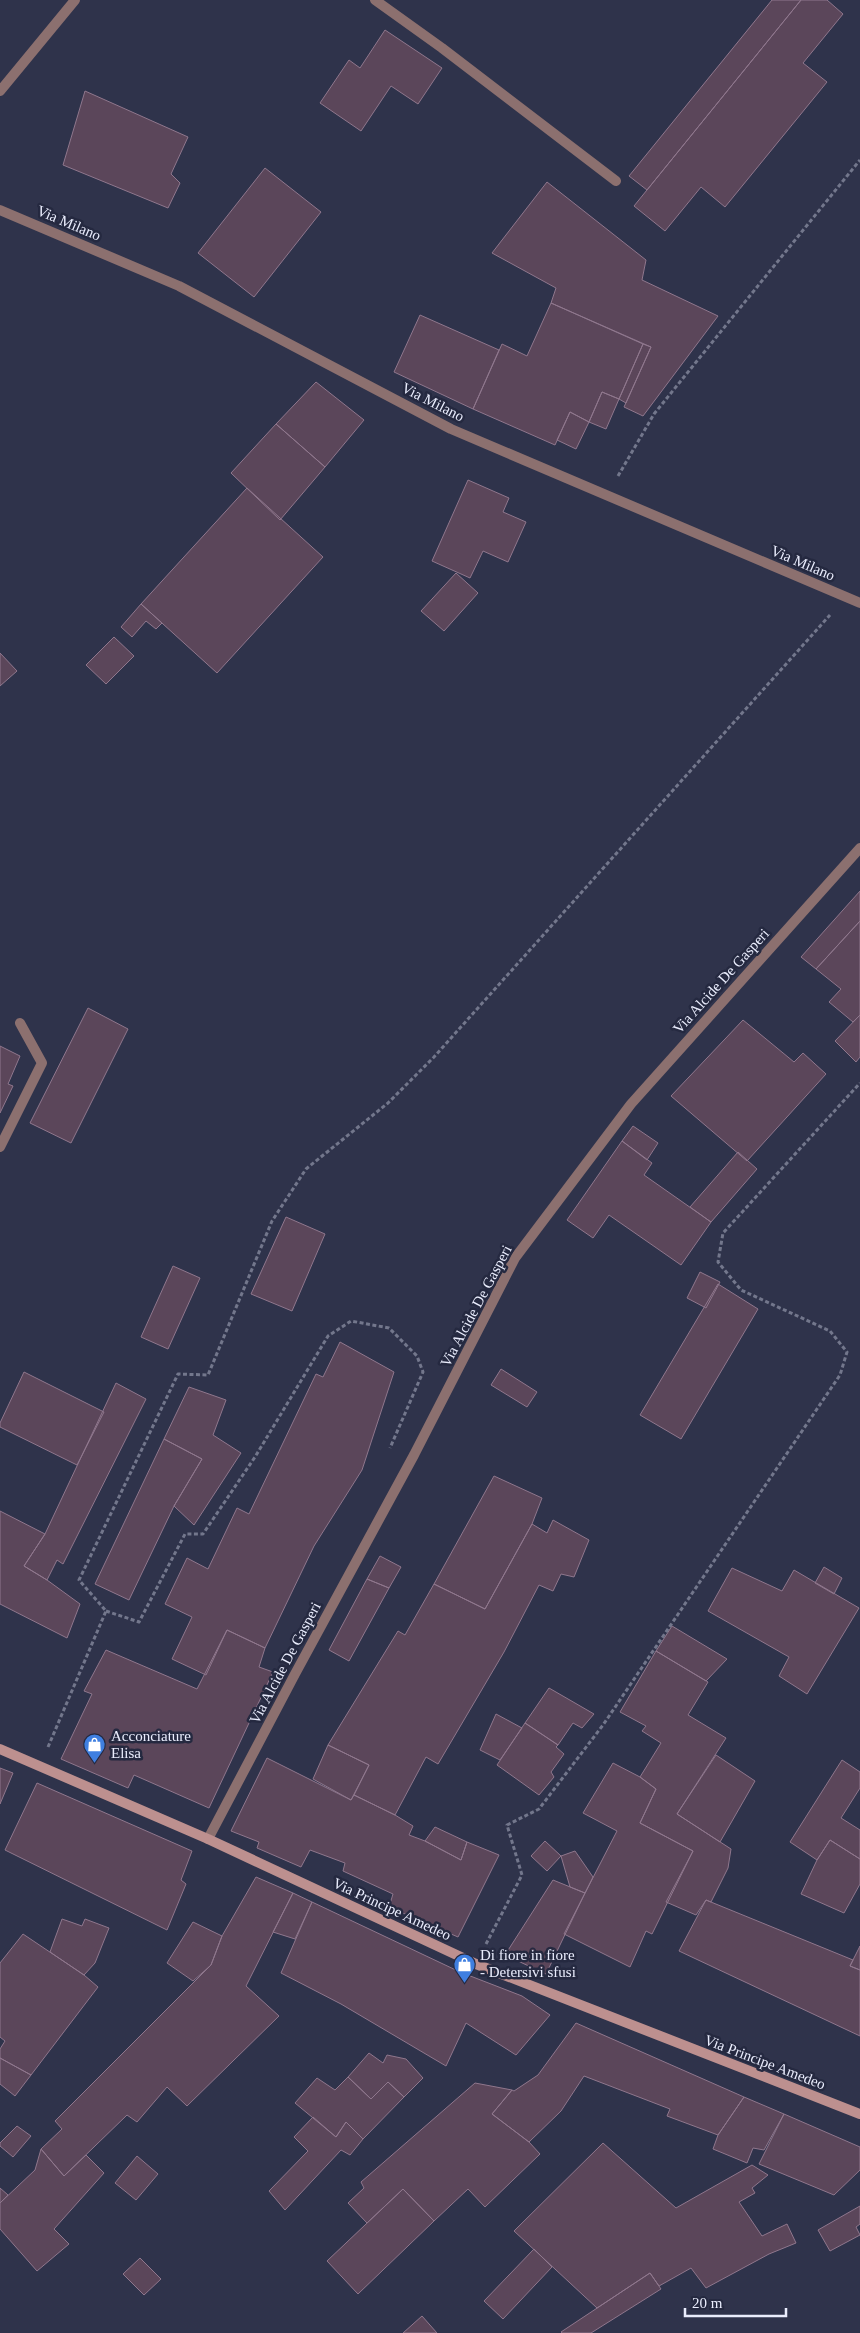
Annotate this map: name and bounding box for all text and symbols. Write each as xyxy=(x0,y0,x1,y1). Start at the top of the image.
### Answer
street label: Via Milano xyxy=(35,202,103,244)
street label: Via Milano xyxy=(399,379,467,425)
street label: Via Milano xyxy=(769,542,837,584)
street label: Via Alcide De Gasperi xyxy=(670,925,772,1037)
street label: Via Alcide De Gasperi xyxy=(437,1243,515,1369)
street label: Via Alcide De Gasperi xyxy=(246,1600,324,1726)
place label: Acconciature Elisa xyxy=(111,1728,191,1761)
shop icon: Acconciature Elisa xyxy=(83,1733,107,1764)
street label: Via Principe Amedeo xyxy=(331,1875,453,1943)
place label: Di fiore in fiore - Detersivi sfusi xyxy=(480,1947,576,1980)
shop icon: Di fiore in fiore - Detersivi sfusi xyxy=(452,1952,476,1983)
street label: Via Principe Amedeo xyxy=(702,2032,828,2092)
scale bar xyxy=(685,2286,786,2318)
text: 20 m xyxy=(692,2295,723,2311)

